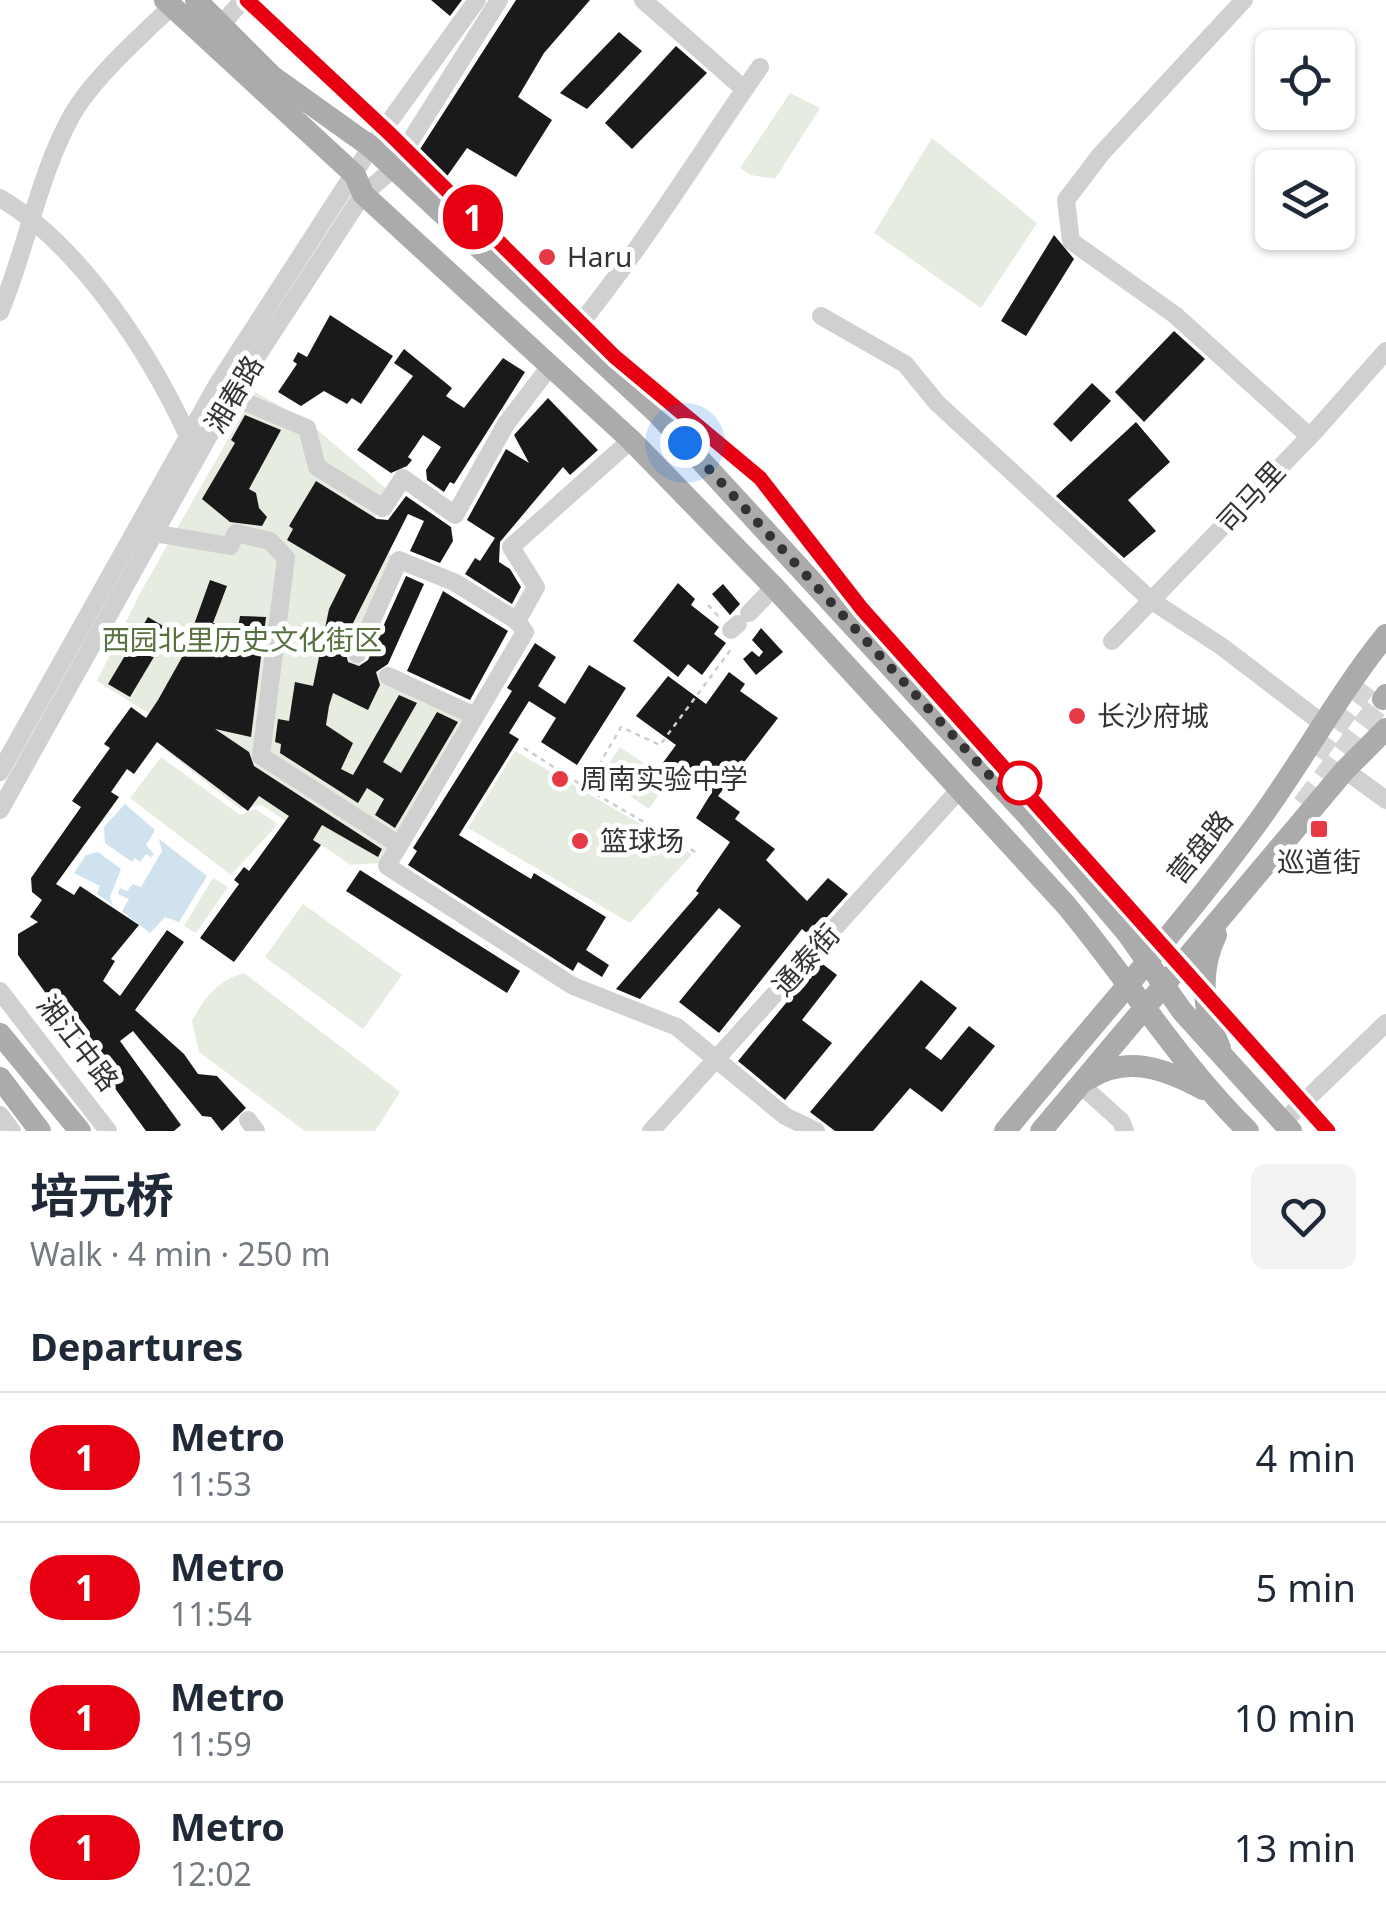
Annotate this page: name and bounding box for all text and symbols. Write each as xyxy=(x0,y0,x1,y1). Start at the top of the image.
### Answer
map controls xyxy=(1255,30,1355,250)
button: locate xyxy=(1255,30,1355,130)
button: layers xyxy=(1255,150,1355,250)
line badge: 1 xyxy=(440,184,506,250)
text: 1 xyxy=(463,194,483,241)
place label: Haru xyxy=(567,237,632,275)
marker: Haru xyxy=(536,246,558,268)
street label: 湘春路 xyxy=(195,348,271,439)
your location xyxy=(660,418,710,468)
street label: 司马里 xyxy=(1208,453,1293,540)
park label: 西园北里历史文化街区 xyxy=(102,620,382,658)
place label: 长沙府城 xyxy=(1097,696,1209,734)
marker: 长沙府城 xyxy=(1066,705,1088,727)
place label: 周南实验中学 xyxy=(580,759,748,797)
unlabelled marker xyxy=(999,762,1041,804)
marker: 周南实验中学 xyxy=(549,768,571,790)
street label: 营盘路 xyxy=(1158,802,1240,891)
marker: 巡道街 xyxy=(1308,818,1330,840)
place label: 篮球场 xyxy=(600,821,684,859)
marker: 篮球场 xyxy=(569,830,591,852)
place label: 巡道街 xyxy=(1277,842,1361,880)
street label: 通泰街 xyxy=(763,915,847,1003)
street label: 湘江中路 xyxy=(29,987,128,1098)
text: 培元桥 xyxy=(30,1162,174,1227)
button: heart xyxy=(1251,1164,1356,1269)
text: Walk · 4 min · 250 m xyxy=(30,1232,331,1275)
text: Departures xyxy=(30,1320,243,1372)
text: Metro xyxy=(170,1410,285,1462)
text: 4 min xyxy=(1256,1431,1356,1483)
text: 1 xyxy=(75,1434,95,1481)
text: 11:53 xyxy=(170,1462,252,1505)
text: Metro xyxy=(170,1540,285,1592)
text: 5 min xyxy=(1256,1561,1356,1613)
text: 1 xyxy=(75,1564,95,1611)
text: 11:54 xyxy=(170,1592,252,1635)
text: Metro xyxy=(170,1670,285,1722)
text: 10 min xyxy=(1234,1691,1356,1743)
text: 1 xyxy=(75,1694,95,1741)
text: 11:59 xyxy=(170,1722,252,1765)
text: Metro xyxy=(170,1800,285,1852)
text: 13 min xyxy=(1234,1821,1356,1873)
text: 1 xyxy=(75,1824,95,1871)
text: 12:02 xyxy=(170,1852,252,1895)

